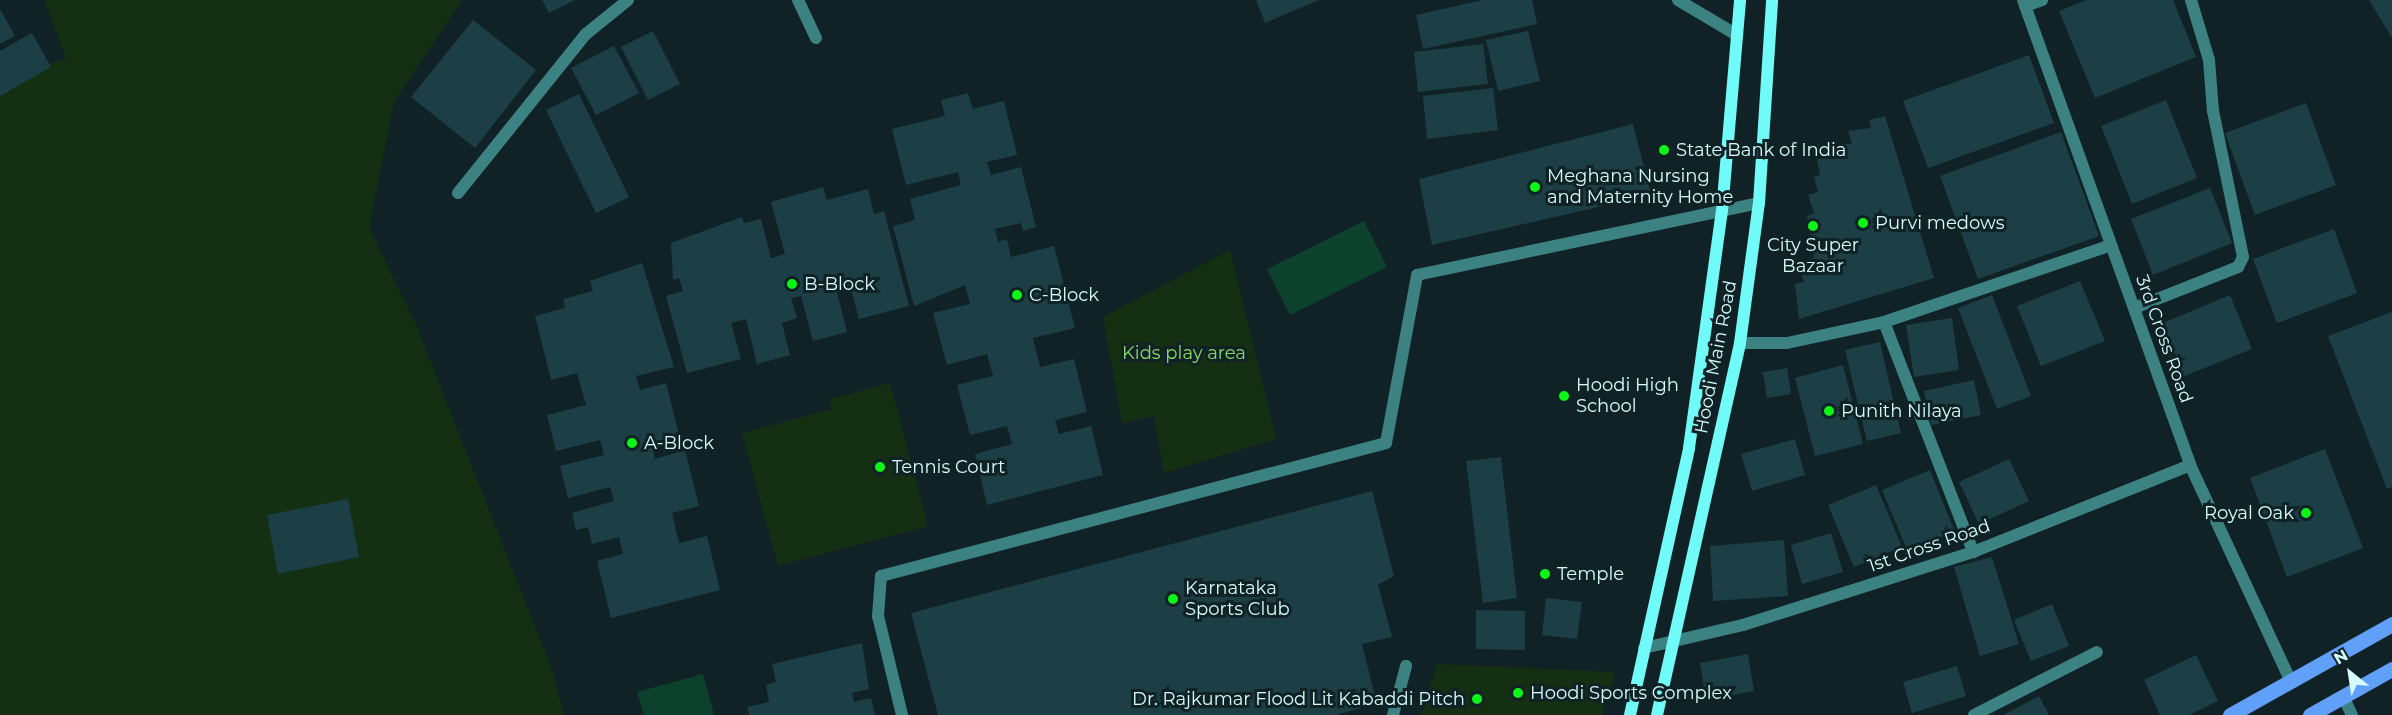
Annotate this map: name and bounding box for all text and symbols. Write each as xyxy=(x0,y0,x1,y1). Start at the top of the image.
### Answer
place label: State Bank of India xyxy=(1676,139,1846,161)
marker: State Bank of India xyxy=(1657,143,1671,157)
place label: Meghana Nursing and Maternity Home xyxy=(1547,166,1733,208)
marker: Meghana Nursing and Maternity Home xyxy=(1528,180,1542,194)
place label: Purvi medows xyxy=(1875,212,2005,234)
marker: Purvi medows xyxy=(1856,216,1870,230)
marker: City Super Bazaar xyxy=(1806,219,1820,233)
place label: City Super Bazaar xyxy=(1767,235,1859,278)
street label: 3rd Cross Road xyxy=(2131,272,2197,406)
place label: B-Block xyxy=(804,273,875,295)
marker: B-Block xyxy=(785,277,799,291)
street label: Hoodi Main Road xyxy=(1691,279,1741,435)
place label: C-Block xyxy=(1029,284,1099,306)
marker: C-Block xyxy=(1010,288,1024,302)
park label: Kids play area xyxy=(1122,342,1246,364)
place label: Hoodi High School xyxy=(1576,375,1679,418)
marker: Hoodi High School xyxy=(1557,389,1571,403)
place label: Punith Nilaya xyxy=(1841,400,1962,422)
marker: Punith Nilaya xyxy=(1822,404,1836,418)
place label: A-Block xyxy=(644,432,714,454)
marker: A-Block xyxy=(625,436,639,450)
place label: Tennis Court xyxy=(892,456,1005,478)
marker: Tennis Court xyxy=(873,460,887,474)
place label: Royal Oak xyxy=(2204,502,2294,524)
marker: Royal Oak xyxy=(2299,506,2313,520)
street label: 1st Cross Road xyxy=(1865,515,1993,577)
place label: Temple xyxy=(1557,563,1624,585)
marker: Temple xyxy=(1538,567,1552,581)
place label: Karnataka Sports Club xyxy=(1185,578,1290,620)
marker: Karnataka Sports Club xyxy=(1166,592,1180,606)
north arrow xyxy=(2320,643,2380,703)
text: N xyxy=(2330,646,2351,668)
place label: Hoodi Sports Complex xyxy=(1530,682,1732,704)
marker: Hoodi Sports Complex xyxy=(1511,686,1525,700)
place label: Dr. Rajkumar Flood Lit Kabaddi Pitch xyxy=(1132,688,1465,710)
marker: Dr. Rajkumar Flood Lit Kabaddi Pitch xyxy=(1470,692,1484,706)

